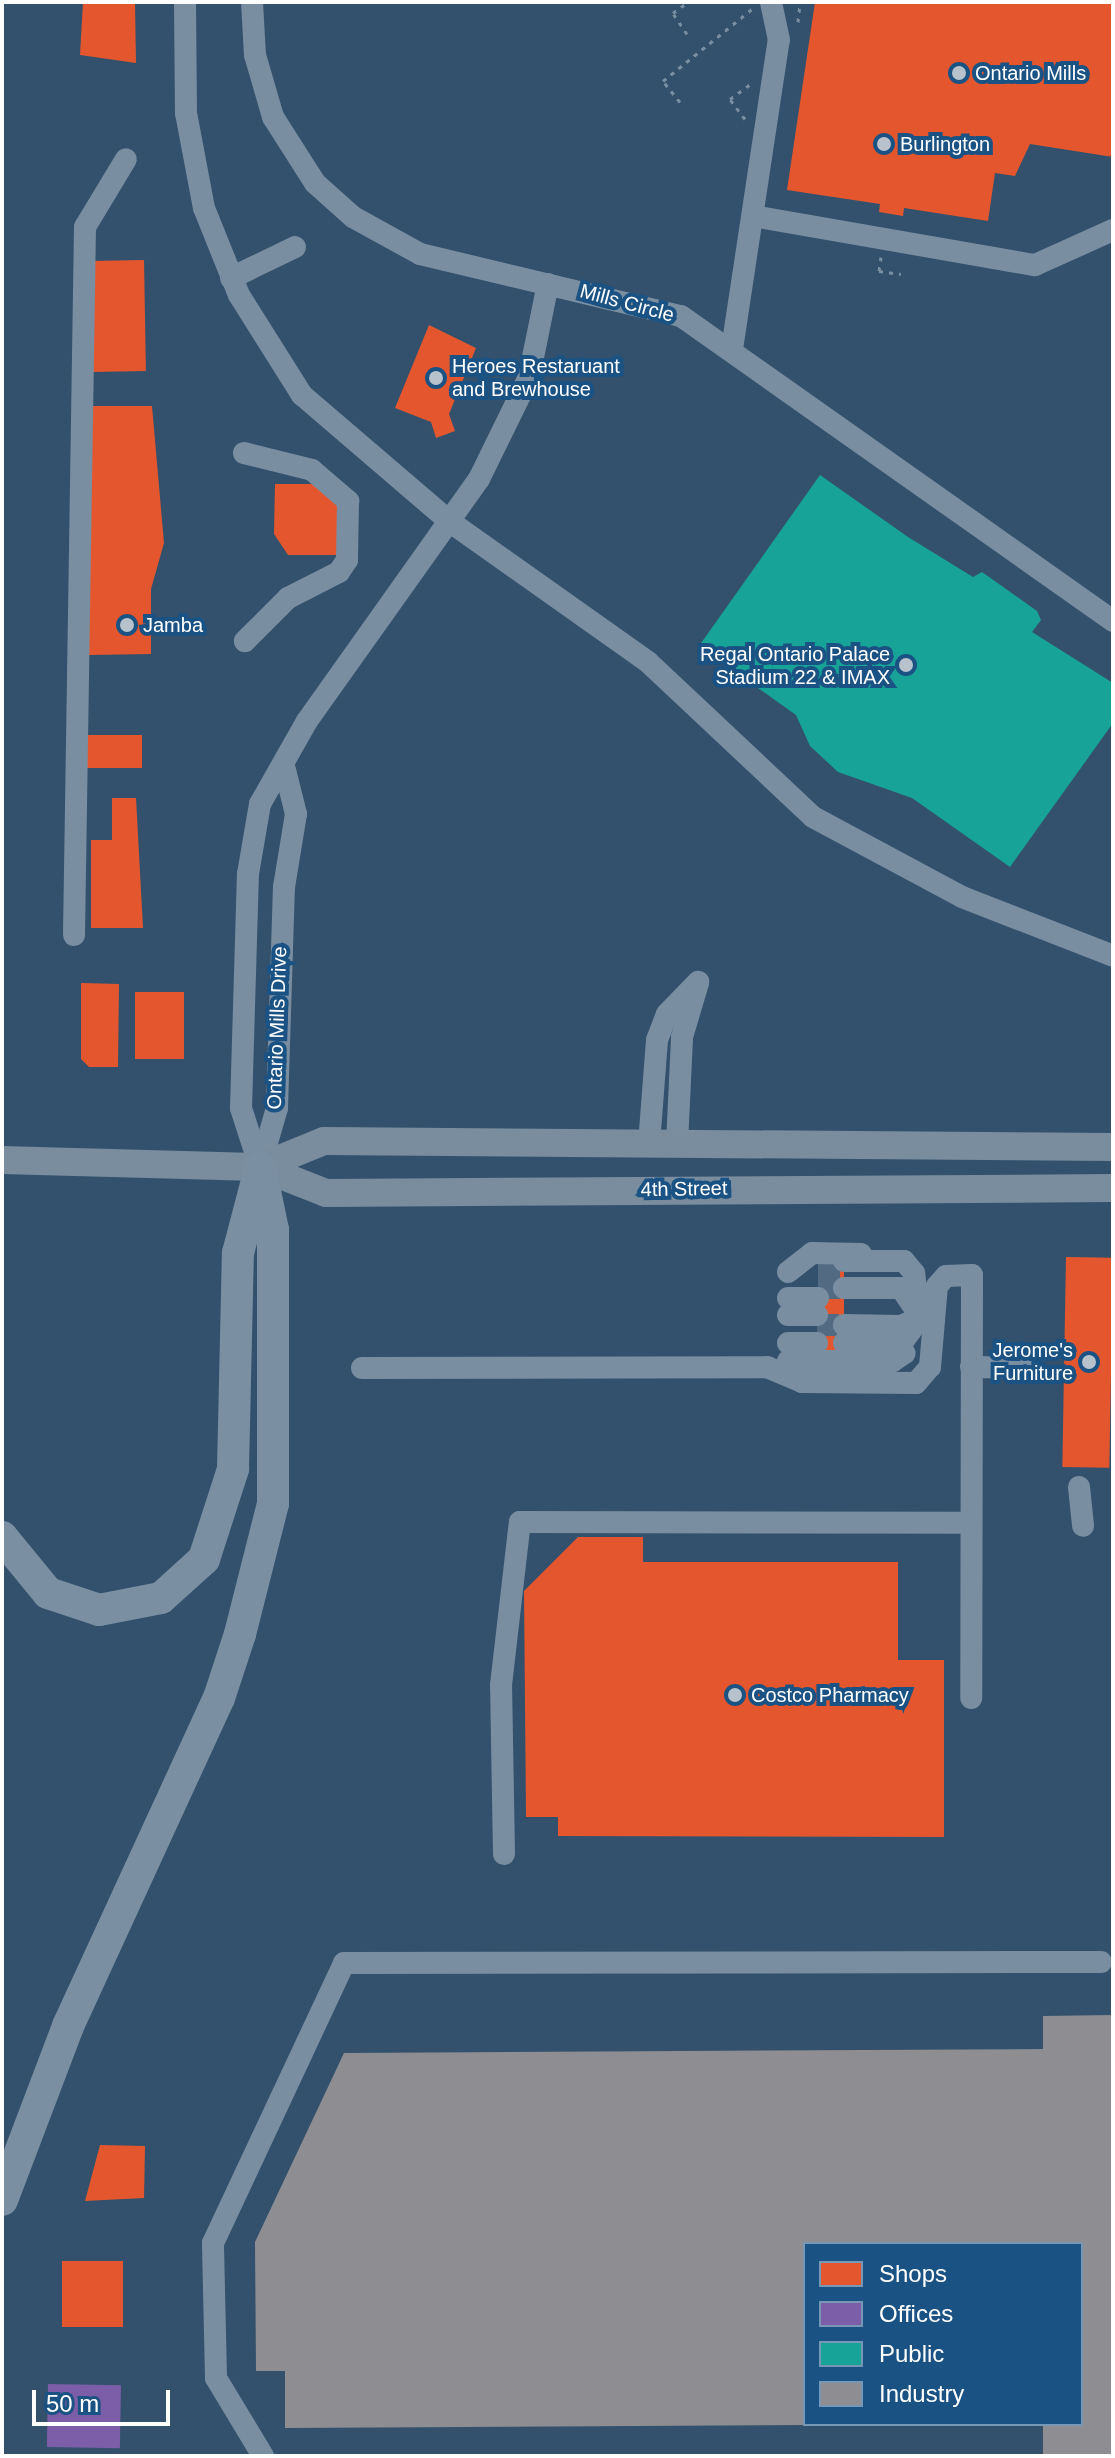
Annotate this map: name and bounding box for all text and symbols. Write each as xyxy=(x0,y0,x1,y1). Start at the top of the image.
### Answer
place label: Ontario Mills xyxy=(975,61,1086,85)
marker: Ontario Mills xyxy=(950,64,968,82)
place label: Burlington xyxy=(900,132,990,156)
marker: Burlington xyxy=(875,135,893,153)
street label: Mills Circle xyxy=(577,279,677,327)
place label: Heroes Restaruant and Brewhouse xyxy=(452,354,620,401)
marker: Heroes Restaruant and Brewhouse xyxy=(427,369,445,387)
place label: Jamba xyxy=(143,613,203,637)
marker: Jamba xyxy=(118,616,136,634)
place label: Regal Ontario Palace Stadium 22 & IMAX xyxy=(700,642,890,689)
marker: Regal Ontario Palace Stadium 22 & IMAX xyxy=(897,656,915,674)
street label: Ontario Mills Drive xyxy=(262,946,292,1110)
street label: 4th Street xyxy=(640,1176,728,1202)
place label: Jerome's Furniture xyxy=(992,1338,1073,1385)
marker: Jerome's Furniture xyxy=(1080,1353,1098,1371)
place label: Costco Pharmacy xyxy=(751,1683,909,1707)
marker: Costco Pharmacy xyxy=(726,1686,744,1704)
legend xyxy=(803,2242,1083,2426)
text: Shops xyxy=(879,2260,947,2287)
text: Offices xyxy=(879,2300,953,2327)
text: Public xyxy=(879,2340,944,2367)
scale bar xyxy=(36,2374,174,2424)
text: Industry xyxy=(879,2380,964,2407)
text: 50 m xyxy=(46,2390,99,2417)

